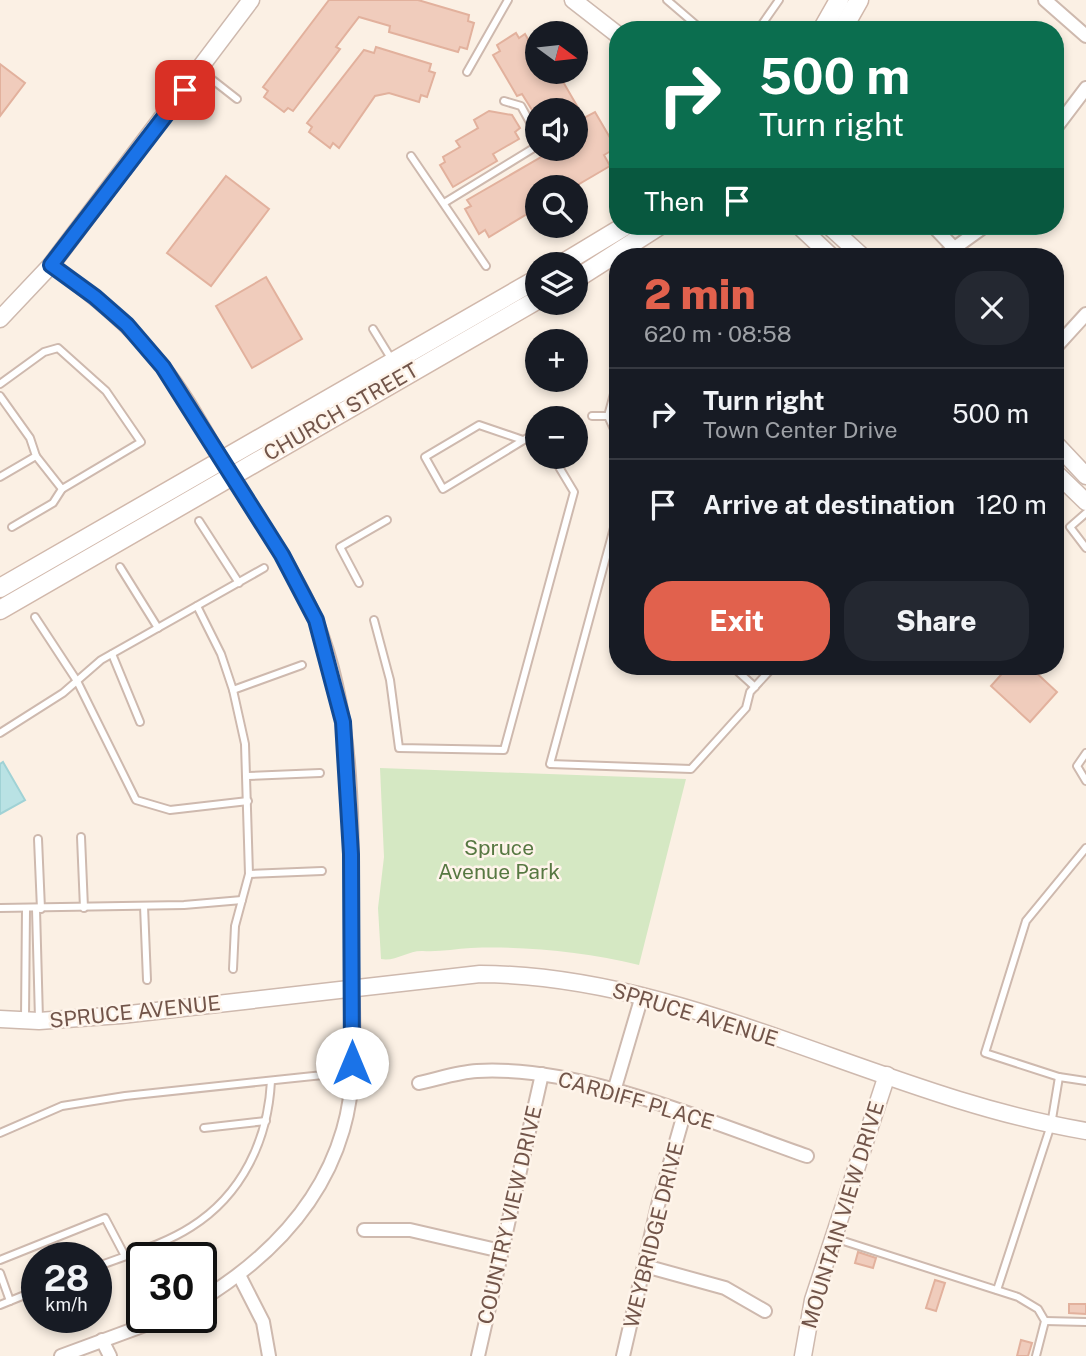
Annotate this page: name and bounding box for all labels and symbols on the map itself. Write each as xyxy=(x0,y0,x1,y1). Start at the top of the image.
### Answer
north arrow xyxy=(525,21,588,84)
pin xyxy=(155,60,215,120)
street label: CHURCH STREET xyxy=(259,357,422,466)
park label: Spruce Avenue Park xyxy=(438,835,560,884)
street label: SPRUCE AVENUE xyxy=(609,977,781,1052)
street label: SPRUCE AVENUE xyxy=(48,990,222,1033)
position arrow xyxy=(315,1026,389,1100)
street label: CARDIFF PLACE xyxy=(555,1066,717,1135)
street label: MOUNTAIN VIEW DRIVE xyxy=(796,1098,889,1332)
street label: COUNTRY VIEW DRIVE xyxy=(472,1103,547,1327)
street label: WEYBRIDGE DRIVE xyxy=(618,1139,689,1330)
speed limit sign: 30 xyxy=(126,1242,217,1333)

